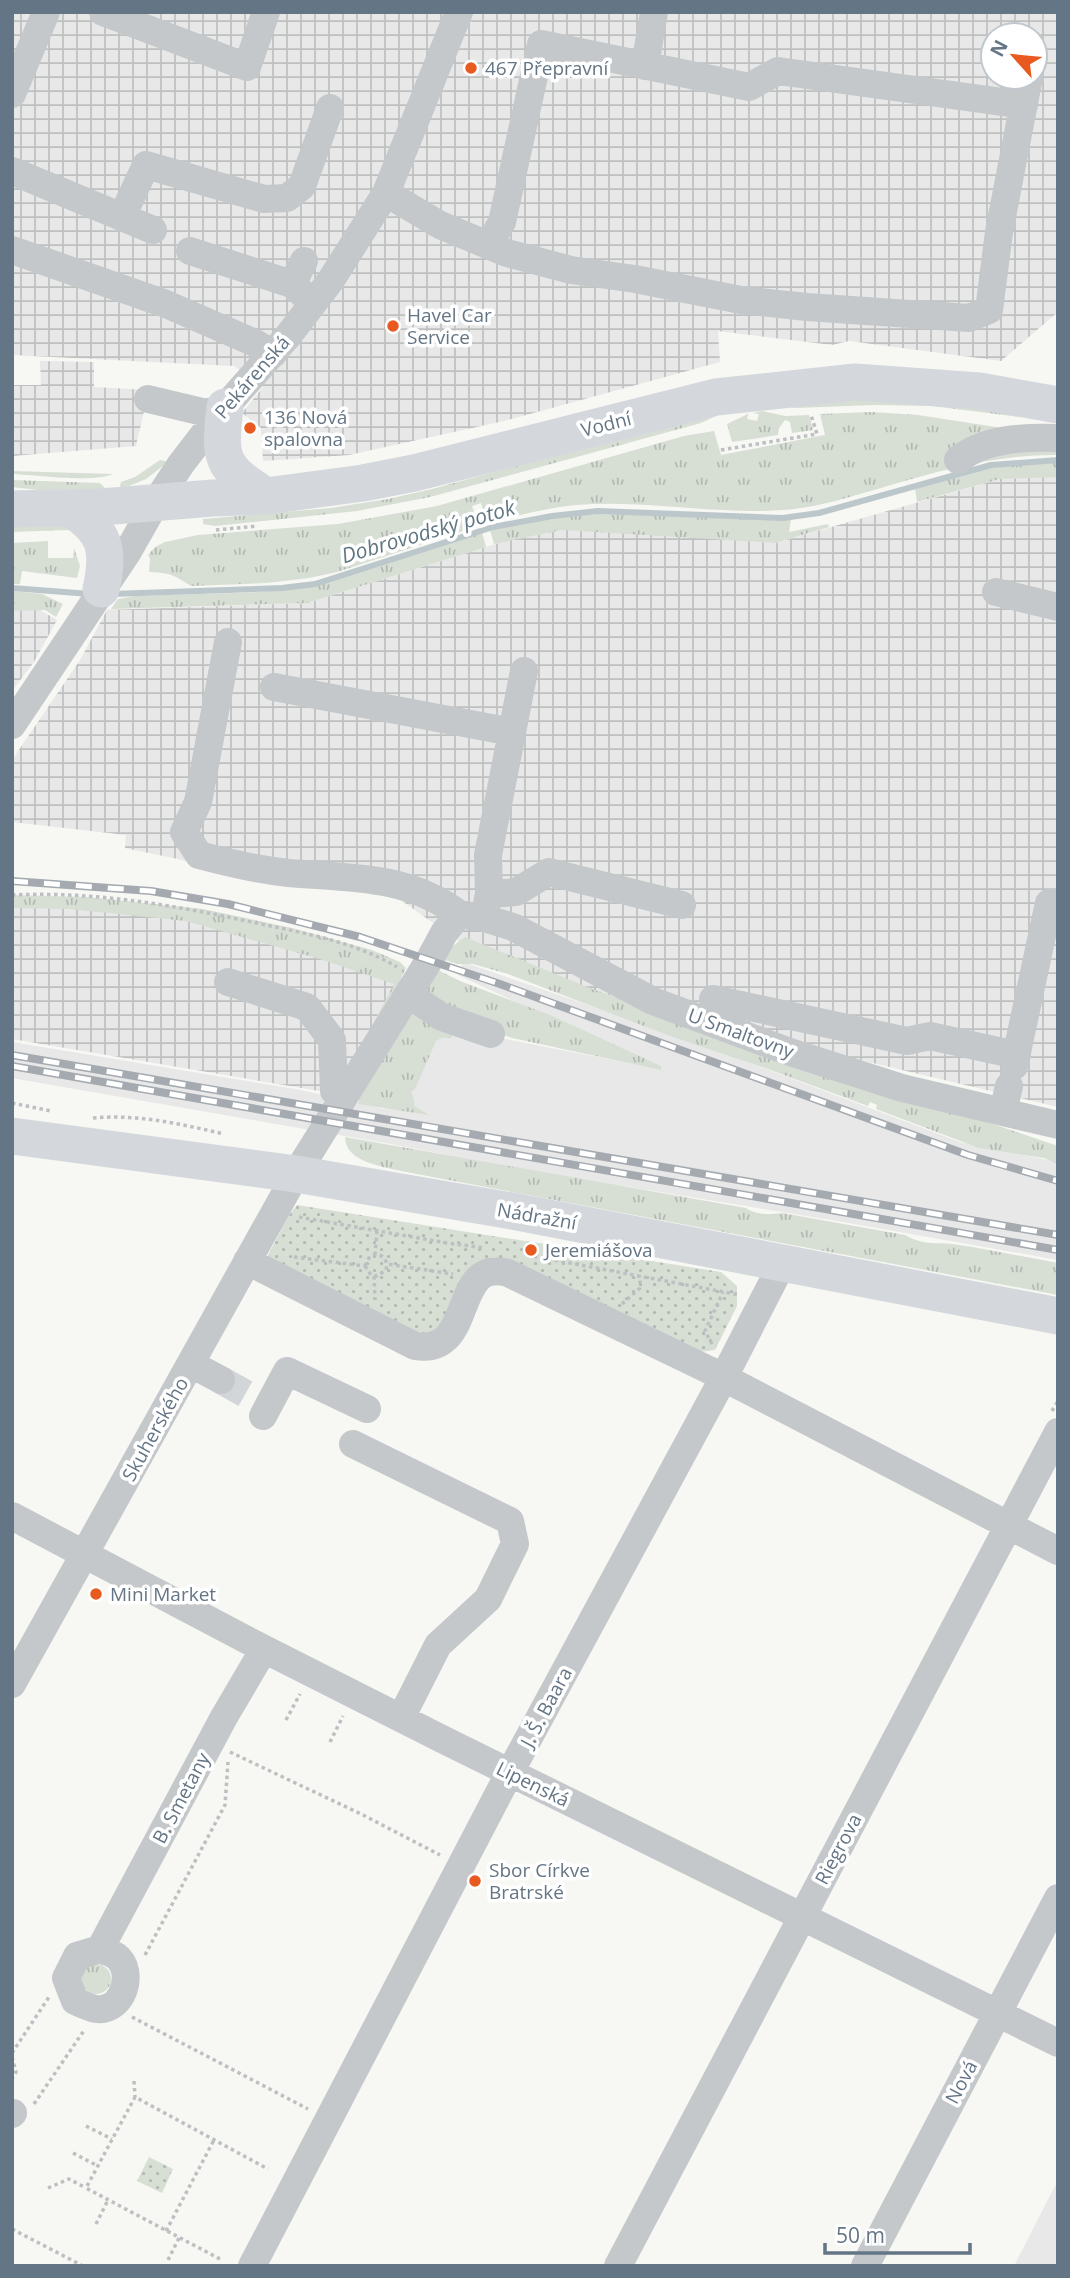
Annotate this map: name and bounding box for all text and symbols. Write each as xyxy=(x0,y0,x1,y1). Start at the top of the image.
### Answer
north arrow xyxy=(979,21,1049,91)
text: N xyxy=(984,35,1014,61)
place label: 467 Přepravní xyxy=(485,55,609,81)
marker: 467 Přepravní xyxy=(463,60,479,76)
place label: Havel Car Service xyxy=(407,302,492,350)
marker: Havel Car Service xyxy=(385,318,401,334)
street label: Pekárenská xyxy=(209,330,295,424)
place label: 136 Nová spalovna xyxy=(264,404,347,452)
street label: Vodní xyxy=(578,405,635,443)
marker: 136 Nová spalovna xyxy=(242,420,258,436)
water label: Dobrovodský potok xyxy=(338,493,519,569)
street label: U Smaltovny xyxy=(684,1002,798,1064)
street label: Nádražní xyxy=(495,1196,580,1236)
place label: Jeremiášova xyxy=(543,1237,653,1263)
marker: Jeremiášova xyxy=(523,1242,539,1258)
street label: Skuherského xyxy=(116,1372,194,1486)
place label: Mini Market xyxy=(110,1581,216,1607)
marker: Mini Market xyxy=(88,1586,104,1602)
street label: J. Š. Baara xyxy=(513,1662,578,1753)
street label: B. Smetany xyxy=(146,1748,216,1848)
street label: Lipenská xyxy=(492,1755,574,1813)
street label: Riegrova xyxy=(809,1809,867,1889)
place label: Sbor Církve Bratrské xyxy=(489,1857,590,1905)
marker: Sbor Církve Bratrské xyxy=(467,1873,483,1889)
street label: Nová xyxy=(939,2056,983,2108)
scale bar xyxy=(825,2212,970,2256)
text: 50 m xyxy=(836,2221,885,2249)

